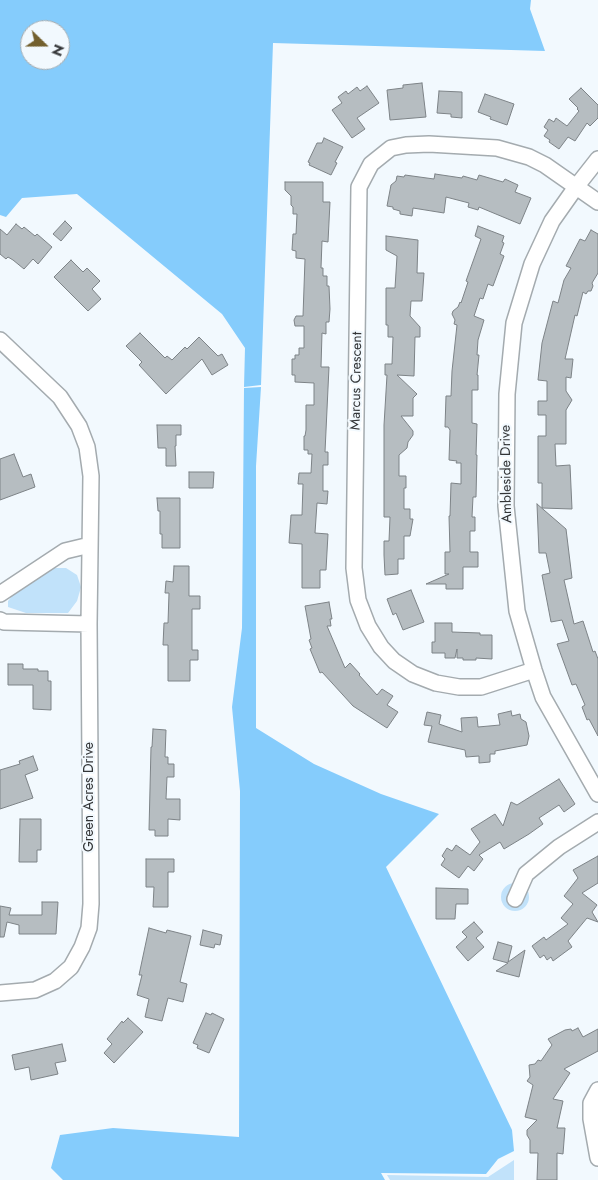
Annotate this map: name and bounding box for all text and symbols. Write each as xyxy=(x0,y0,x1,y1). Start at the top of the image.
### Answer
north arrow xyxy=(20,20,70,70)
text: N xyxy=(47,41,69,59)
street label: Marcus Crescent xyxy=(348,332,366,430)
street label: Ambleside Drive xyxy=(498,425,516,523)
street label: Green Acres Drive xyxy=(82,742,98,852)

